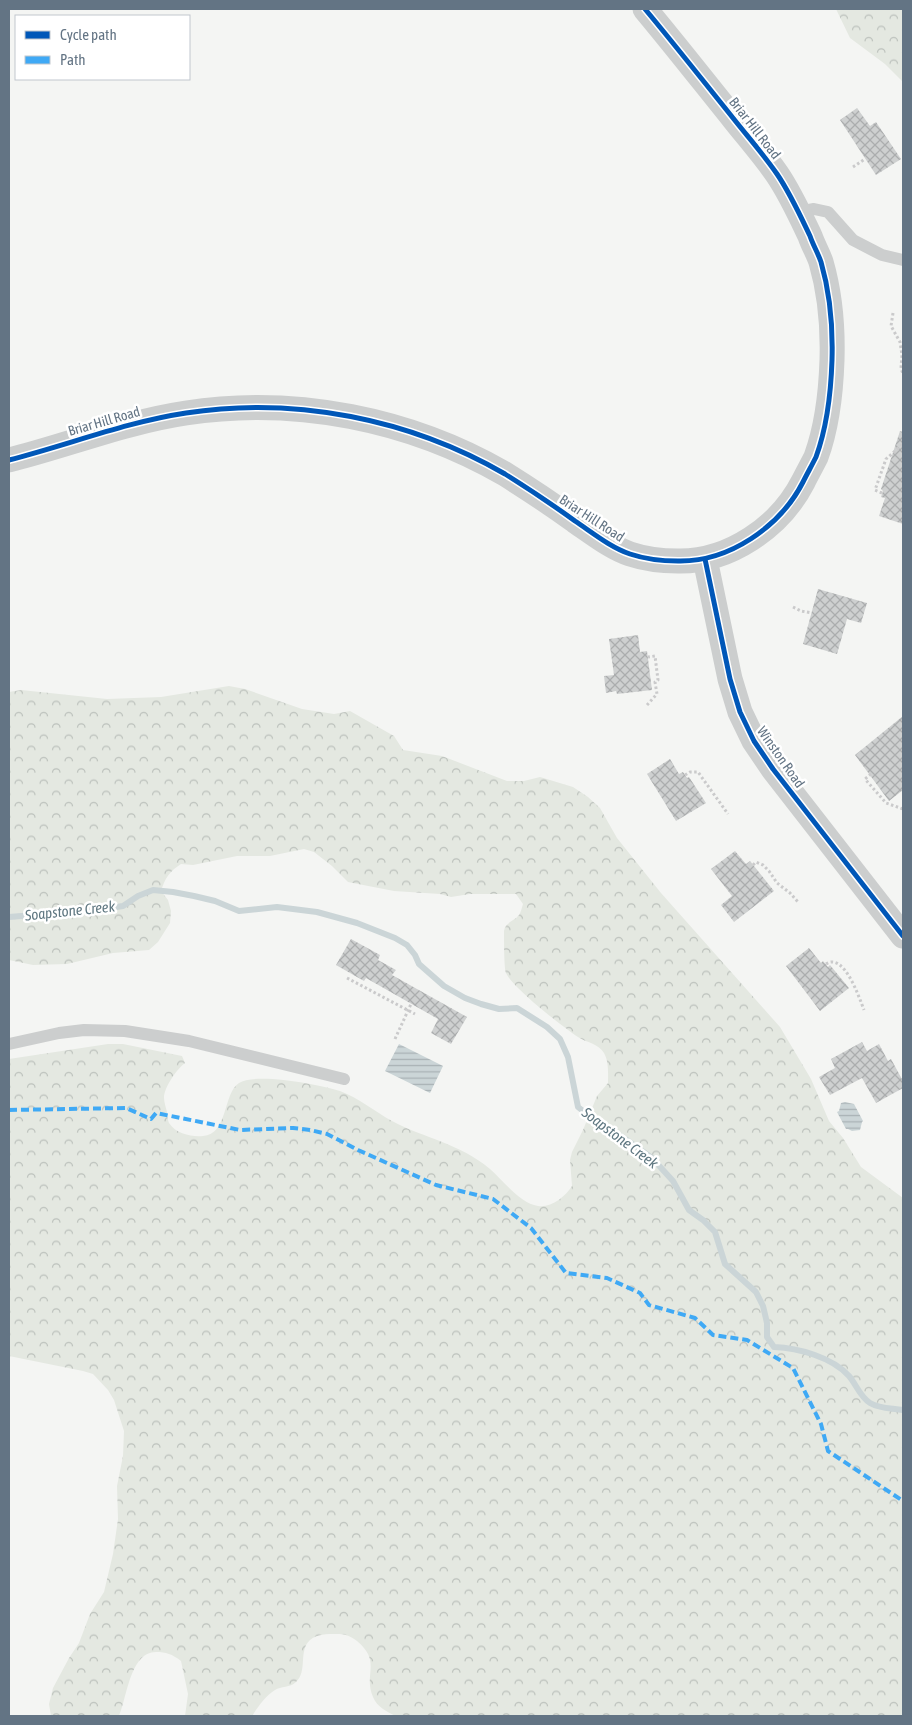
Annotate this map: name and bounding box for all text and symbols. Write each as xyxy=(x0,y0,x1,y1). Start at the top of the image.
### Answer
legend xyxy=(15,15,190,80)
text: Cycle path xyxy=(60,26,117,43)
text: Path xyxy=(60,51,86,68)
street label: Briar Hill Road xyxy=(726,94,784,162)
street label: Briar Hill Road xyxy=(66,403,142,439)
street label: Briar Hill Road xyxy=(557,491,627,545)
street label: Winston Road xyxy=(754,723,808,791)
water label: Soapstone Creek xyxy=(23,897,116,924)
water label: Soapstone Creek xyxy=(578,1103,662,1172)

